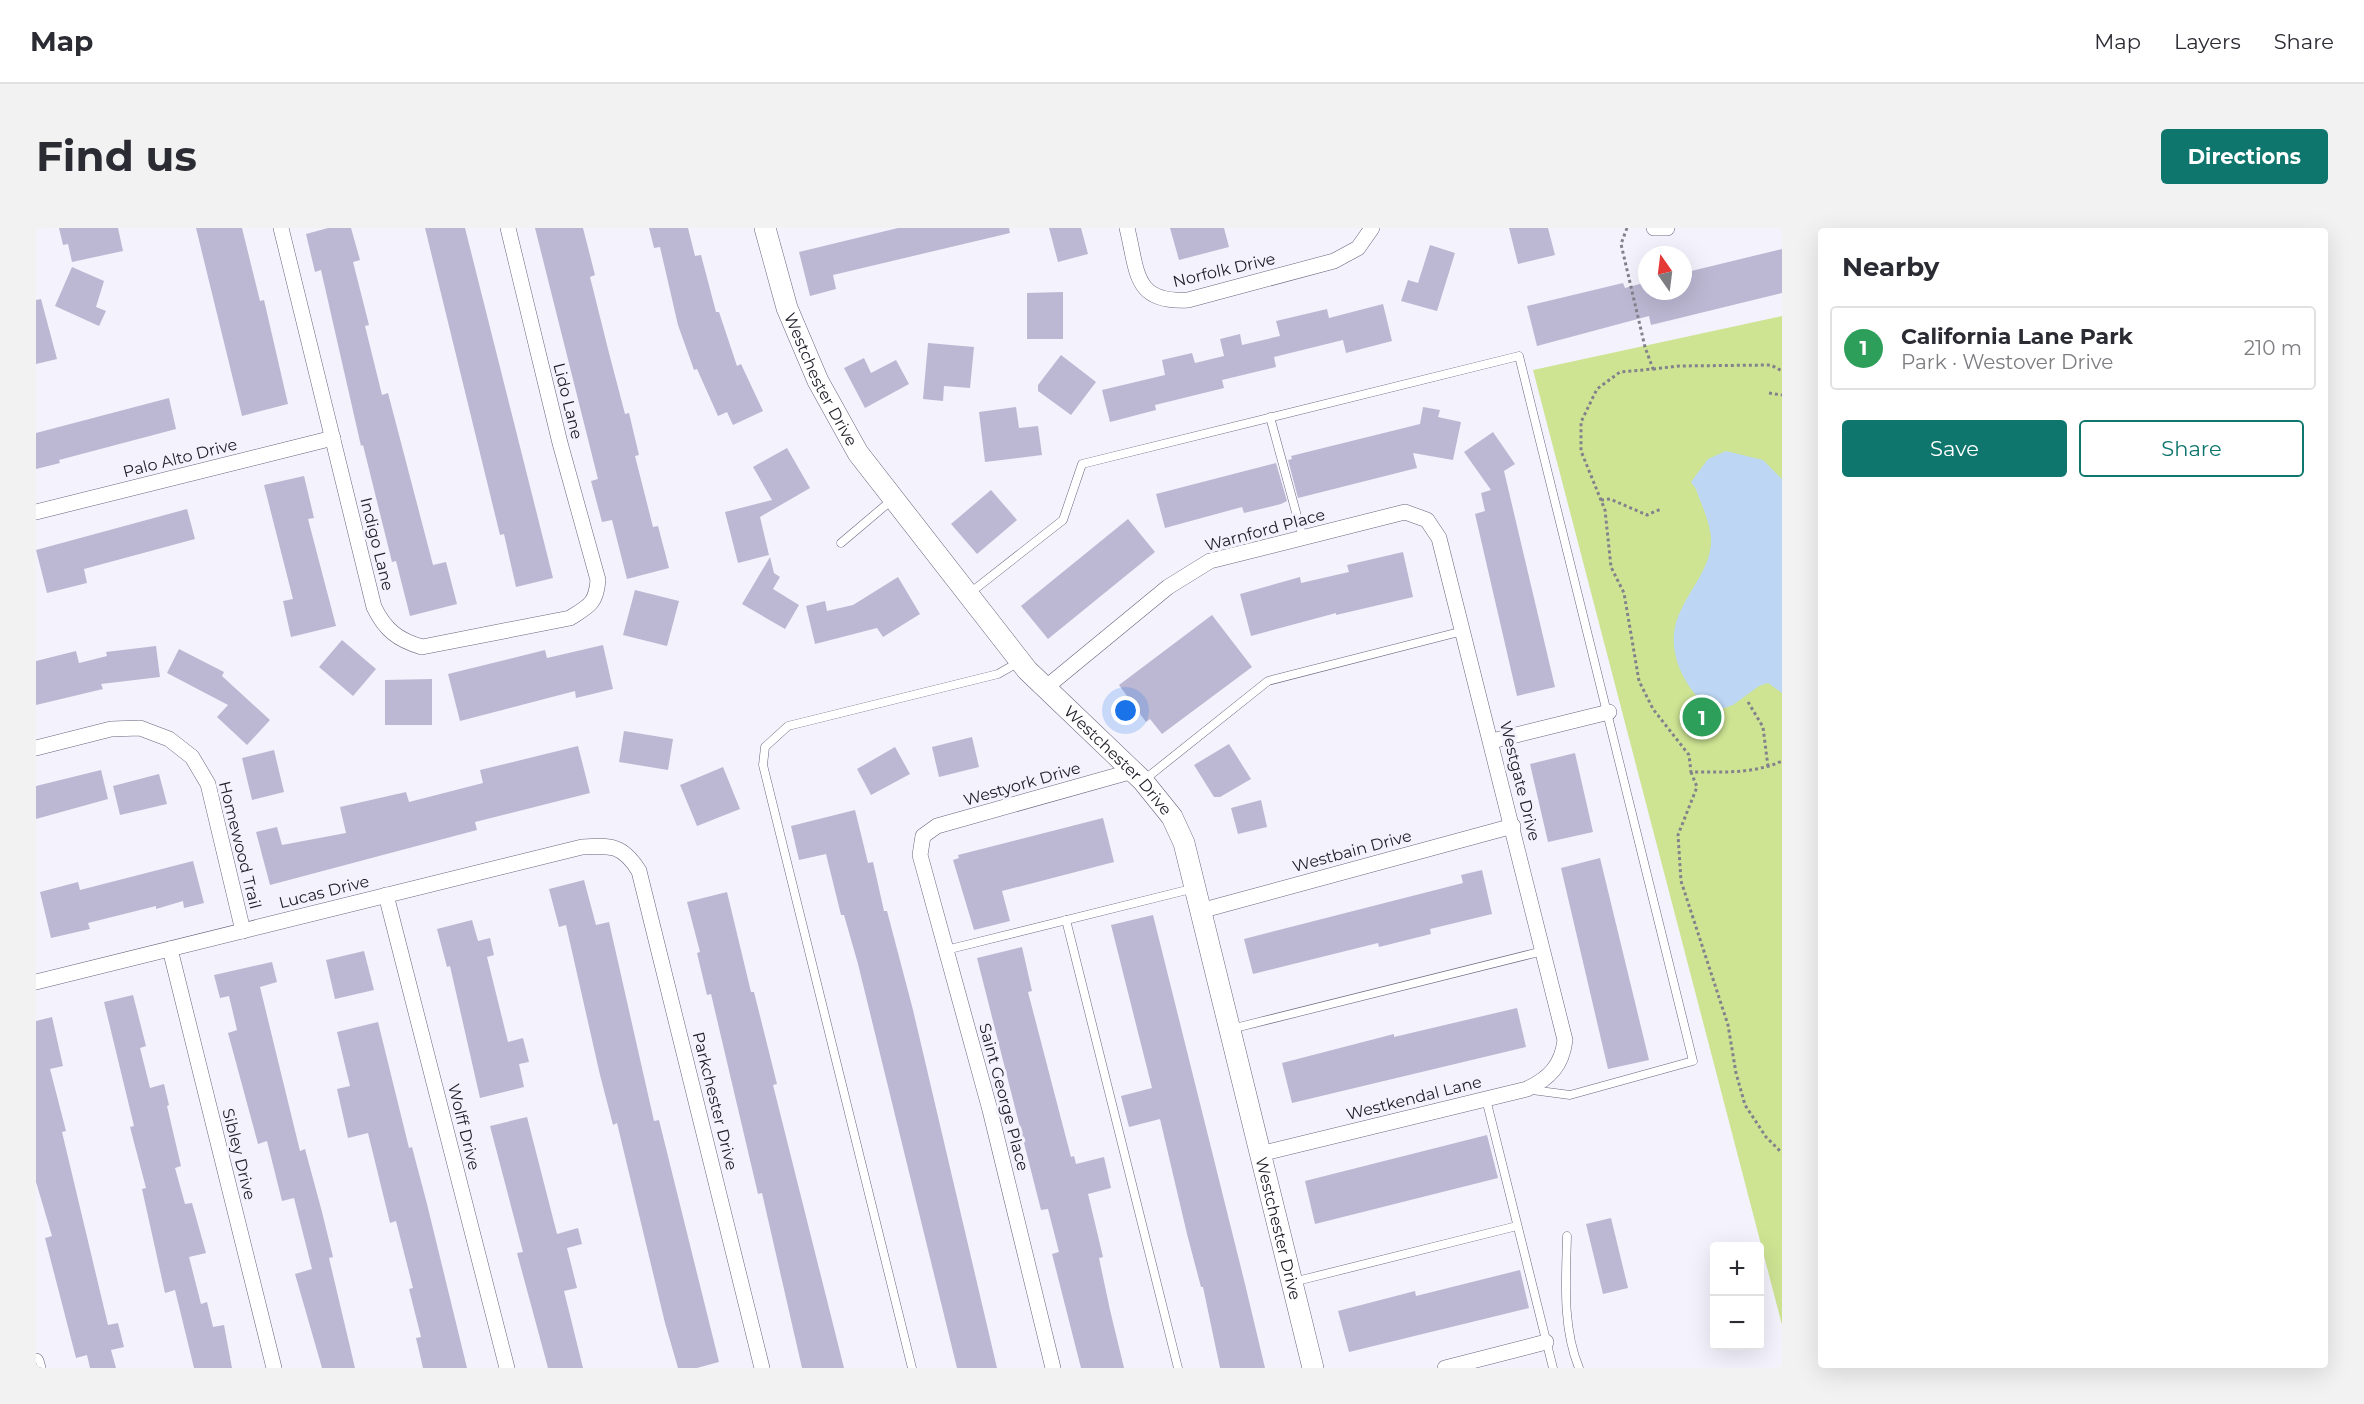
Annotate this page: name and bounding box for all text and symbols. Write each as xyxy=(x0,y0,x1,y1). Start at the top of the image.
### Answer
text: Map xyxy=(30,24,93,58)
text: Map xyxy=(2094,29,2141,54)
text: Layers xyxy=(2174,29,2241,54)
text: Share xyxy=(2274,29,2334,54)
button: Directions xyxy=(2161,129,2328,184)
text: Find us xyxy=(36,130,197,182)
north arrow xyxy=(1638,246,1692,300)
street label: Norfolk Drive xyxy=(1171,249,1277,291)
text: Nearby xyxy=(1842,251,1939,283)
street label: Westchester Drive xyxy=(781,310,862,449)
text: California Lane Park xyxy=(1901,323,2133,350)
text: 1 xyxy=(1860,336,1867,360)
text: 210 m xyxy=(2244,336,2302,360)
text: Park · Westover Drive xyxy=(1901,350,2113,374)
street label: Lido Lane xyxy=(549,361,587,441)
button: Save xyxy=(1842,420,2067,477)
button: Share xyxy=(2079,420,2304,477)
street label: Palo Alto Drive xyxy=(121,435,239,481)
street label: Indigo Lane xyxy=(356,495,398,593)
street label: Warnford Place xyxy=(1203,505,1327,555)
pin: 1 xyxy=(1682,694,1722,740)
your location xyxy=(1111,696,1140,725)
street label: Westchester Drive xyxy=(1060,701,1176,819)
street label: Westgate Drive xyxy=(1496,719,1544,843)
street label: Westyork Drive xyxy=(961,758,1083,810)
street label: Homewood Trail xyxy=(215,779,265,911)
street label: Westbain Drive xyxy=(1290,826,1414,876)
street label: Lucas Drive xyxy=(277,872,371,912)
street label: Saint George Place xyxy=(975,1021,1033,1173)
street label: Parkchester Drive xyxy=(689,1030,741,1172)
street label: Westkendal Lane xyxy=(1344,1072,1484,1124)
street label: Wolff Drive xyxy=(444,1082,484,1172)
street label: Sibley Drive xyxy=(218,1106,260,1202)
street label: Westchester Drive xyxy=(1252,1155,1305,1302)
map controls xyxy=(1710,1242,1764,1350)
button: + xyxy=(1710,1242,1764,1296)
button: − xyxy=(1710,1296,1764,1350)

